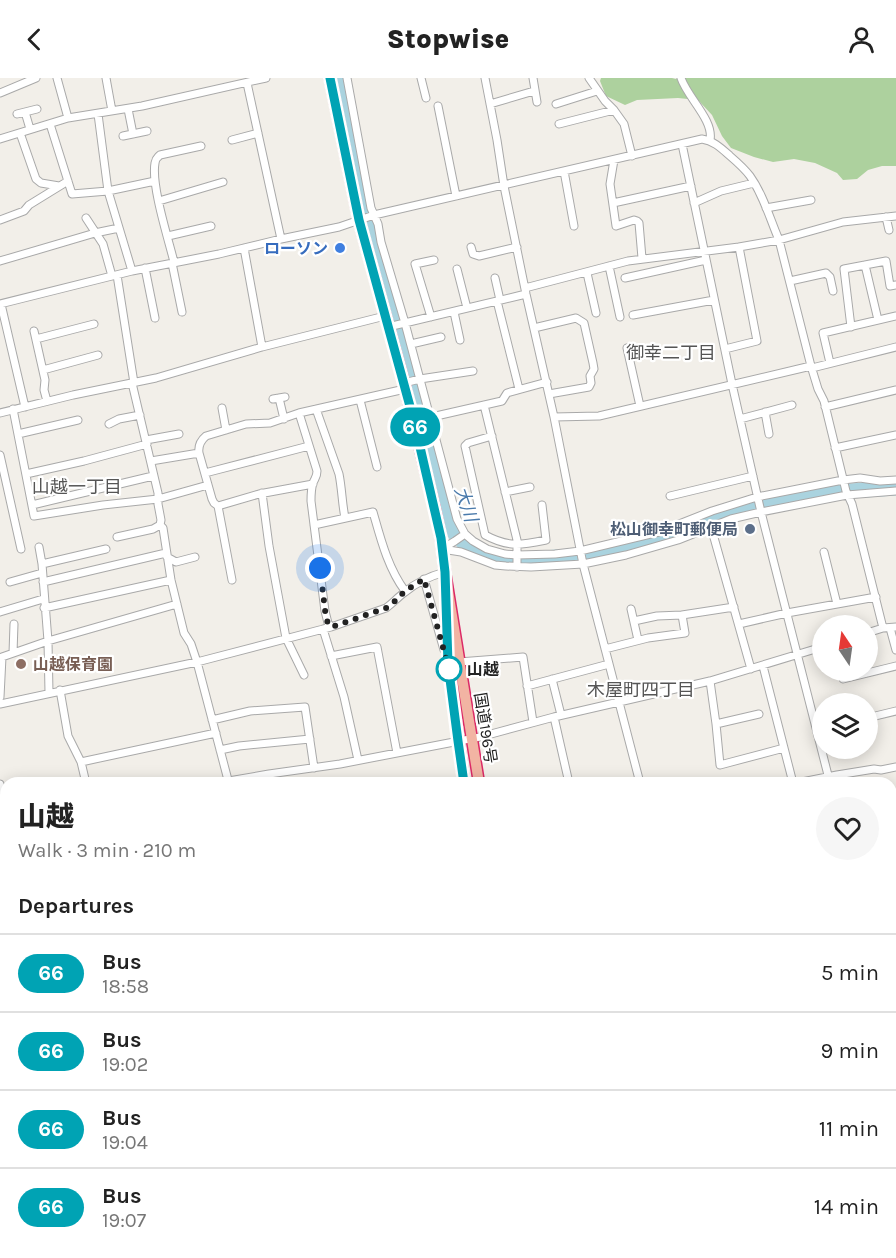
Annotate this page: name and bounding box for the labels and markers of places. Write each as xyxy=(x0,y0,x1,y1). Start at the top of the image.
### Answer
place label: ローソン xyxy=(264,239,328,258)
marker: ローソン xyxy=(333,241,347,255)
place label: 松山御幸町郵便局 xyxy=(610,520,738,539)
marker: 松山御幸町郵便局 xyxy=(743,522,757,536)
place label: 山越保育園 xyxy=(33,655,113,674)
marker: 山越 xyxy=(436,656,462,682)
marker: 山越保育園 xyxy=(14,657,28,671)
place label: 山越 xyxy=(467,660,499,679)

